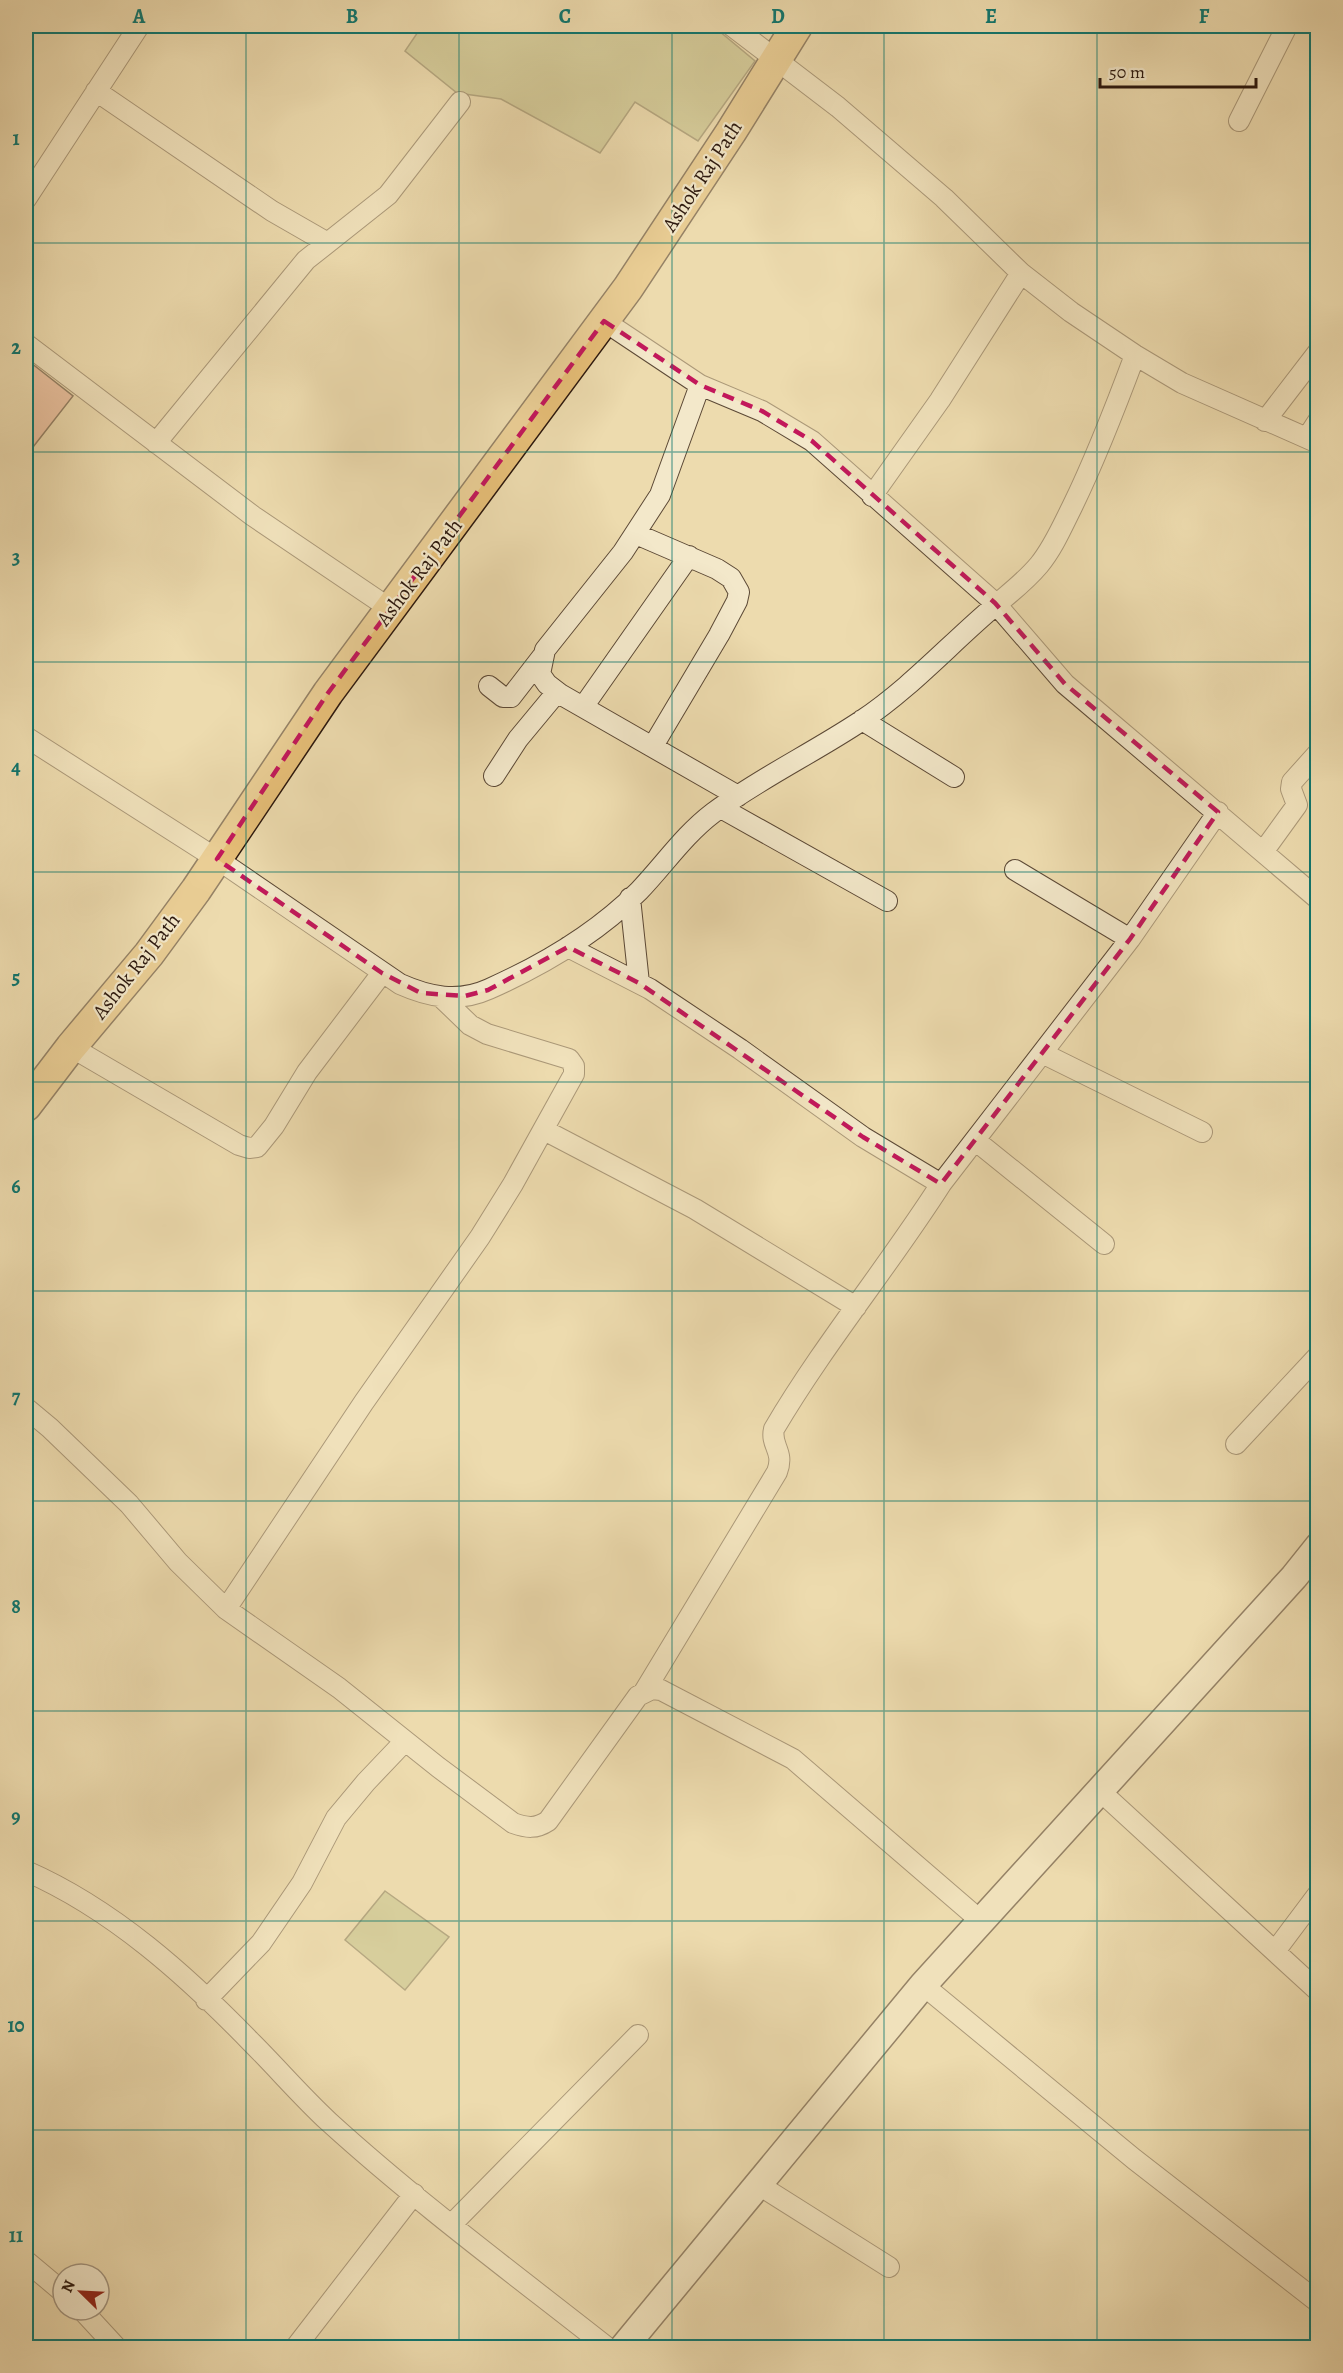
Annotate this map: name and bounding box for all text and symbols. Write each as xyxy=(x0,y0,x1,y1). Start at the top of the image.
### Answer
text: A xyxy=(132,3,146,30)
text: B xyxy=(346,3,358,30)
text: C xyxy=(559,3,571,30)
text: D xyxy=(771,3,785,30)
text: E xyxy=(985,3,997,30)
text: F xyxy=(1199,3,1210,30)
scale bar xyxy=(1100,51,1256,89)
text: 50 m xyxy=(1109,60,1145,84)
street label: Ashok Raj Path xyxy=(655,115,749,238)
text: 1 xyxy=(12,125,20,152)
text: 2 xyxy=(11,334,21,361)
street label: Ashok Raj Path xyxy=(369,513,469,632)
text: 3 xyxy=(12,544,20,571)
text: 4 xyxy=(11,754,21,781)
street label: Ashok Raj Path xyxy=(85,907,186,1026)
text: 5 xyxy=(12,964,20,991)
text: 6 xyxy=(11,1173,21,1200)
text: 7 xyxy=(12,1383,21,1410)
text: 8 xyxy=(11,1593,21,1620)
text: 9 xyxy=(11,1803,21,1830)
text: 10 xyxy=(7,2012,25,2039)
text: 11 xyxy=(9,2222,23,2249)
north arrow xyxy=(51,2262,111,2322)
text: N xyxy=(56,2276,81,2296)

